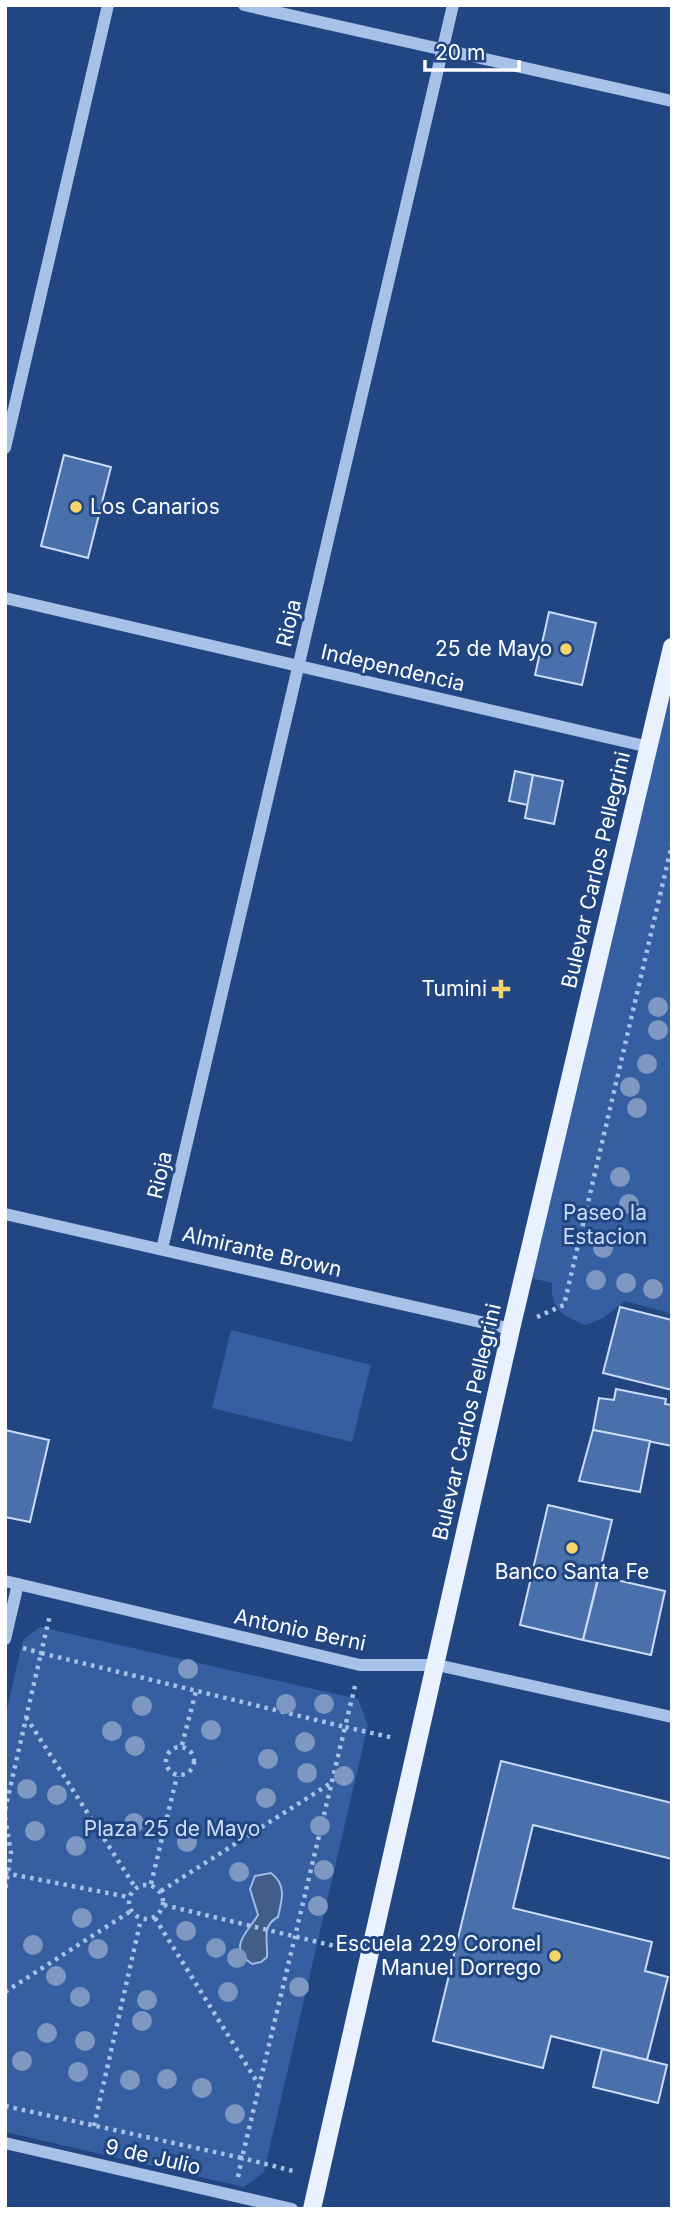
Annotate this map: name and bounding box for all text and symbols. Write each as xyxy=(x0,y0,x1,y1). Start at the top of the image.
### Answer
scale bar xyxy=(425,28,520,72)
text: 20 m xyxy=(435,40,485,65)
place label: Los Canarios xyxy=(90,494,220,519)
marker: Los Canarios xyxy=(68,499,84,515)
street label: Rioja xyxy=(271,597,306,649)
place label: 25 de Mayo xyxy=(435,636,552,661)
street label: Independencia xyxy=(319,639,468,696)
marker: 25 de Mayo xyxy=(558,641,574,657)
street label: Bulevar Carlos Pellegrini xyxy=(556,749,635,991)
place label: Tumini xyxy=(422,976,487,1001)
marker: Tumini xyxy=(493,981,509,997)
street label: Rioja xyxy=(142,1149,177,1201)
park label: Paseo la Estacion xyxy=(563,1200,647,1249)
street label: Almirante Brown xyxy=(180,1221,344,1282)
street label: Bulevar Carlos Pellegrini xyxy=(427,1301,506,1543)
marker: Banco Santa Fe xyxy=(564,1540,580,1556)
place label: Banco Santa Fe xyxy=(495,1559,649,1584)
street label: Antonio Berni xyxy=(232,1603,368,1656)
park label: Plaza 25 de Mayo xyxy=(84,1816,260,1841)
place label: Escuela 229 Coronel Manuel Dorrego xyxy=(335,1931,541,1980)
marker: Escuela 229 Coronel Manuel Dorrego xyxy=(547,1948,563,1964)
street label: 9 de Julio xyxy=(103,2133,203,2180)

